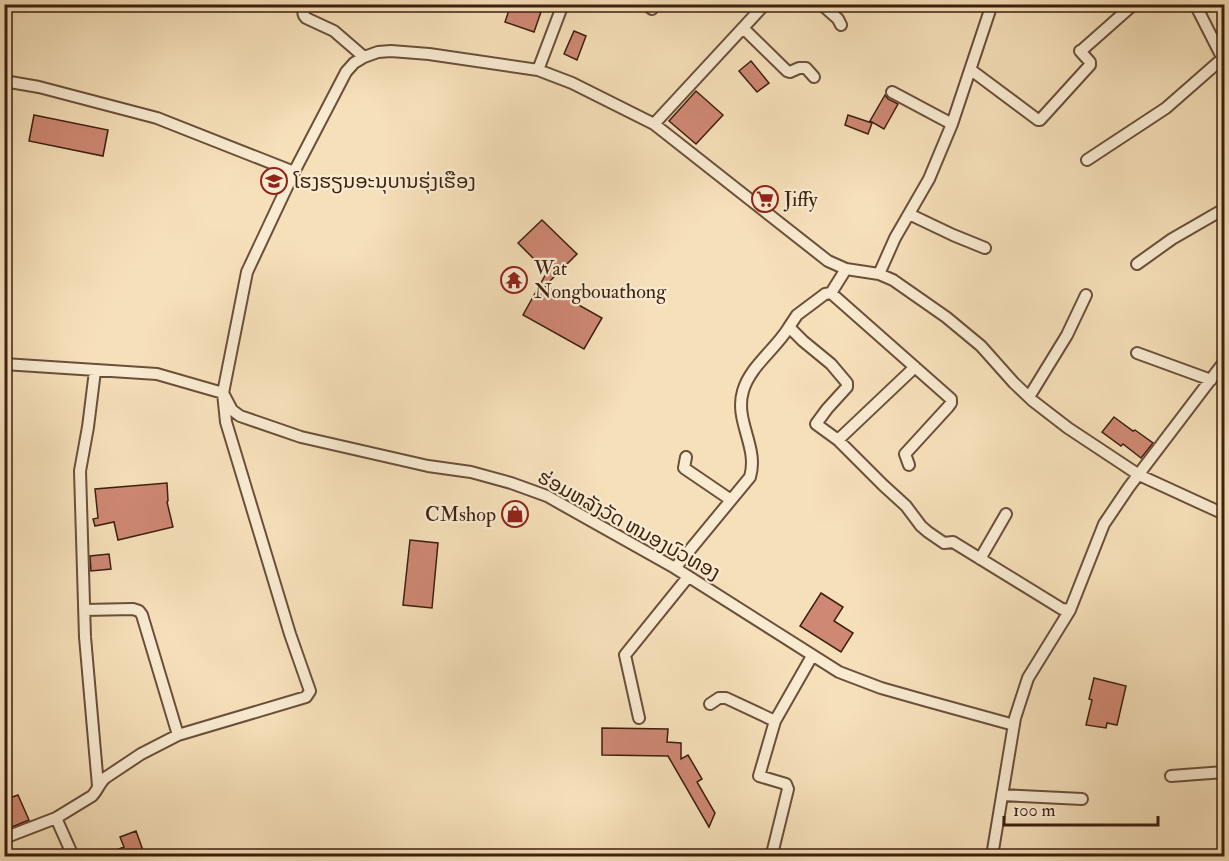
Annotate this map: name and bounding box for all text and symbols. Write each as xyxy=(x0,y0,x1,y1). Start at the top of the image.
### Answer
school or university icon: ໂຮງຮຽນອະນຸບານຮຸ່ງເຮືອງ xyxy=(259,166,289,196)
place label: ໂຮງຮຽນອະນຸບານຮຸ່ງເຮືອງ xyxy=(293,169,476,194)
supermarket icon: Jiffy xyxy=(750,184,780,214)
place label: Jiffy xyxy=(783,187,819,212)
place label: Wat Nongbouathong xyxy=(533,256,667,304)
temple icon: Wat Nongbouathong xyxy=(499,265,529,295)
street label: ຮ່ອມຫລັງວັດ ຫນອງບົວທອງ xyxy=(533,464,725,586)
shop icon: CMshop xyxy=(500,499,530,529)
place label: CMshop xyxy=(425,502,496,528)
scale bar xyxy=(1004,789,1158,827)
text: 100 m xyxy=(1013,799,1056,822)

